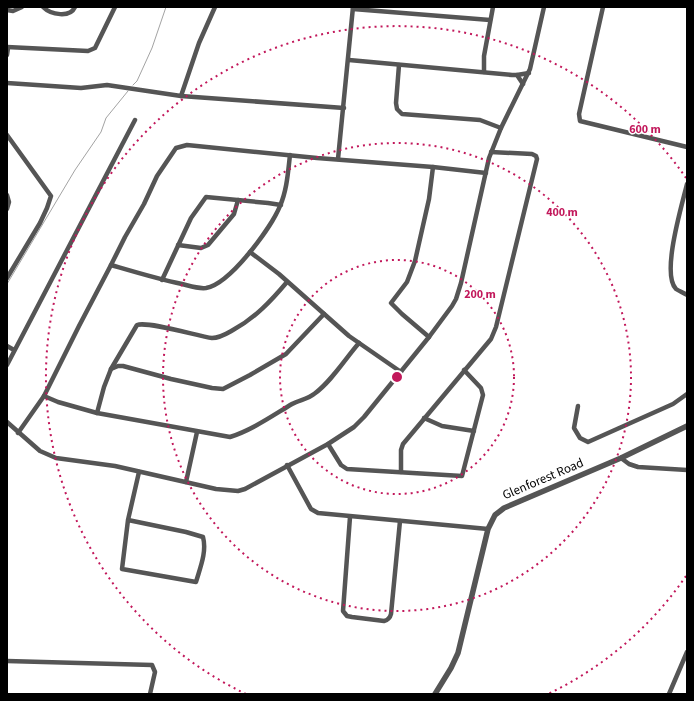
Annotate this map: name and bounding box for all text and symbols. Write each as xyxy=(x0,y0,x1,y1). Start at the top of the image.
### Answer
text: 600 m xyxy=(629,121,661,138)
text: 400 m xyxy=(546,204,578,221)
text: 200 m xyxy=(464,286,496,303)
centre of rings xyxy=(390,370,404,384)
street label: Glenforest Road xyxy=(500,454,586,504)

